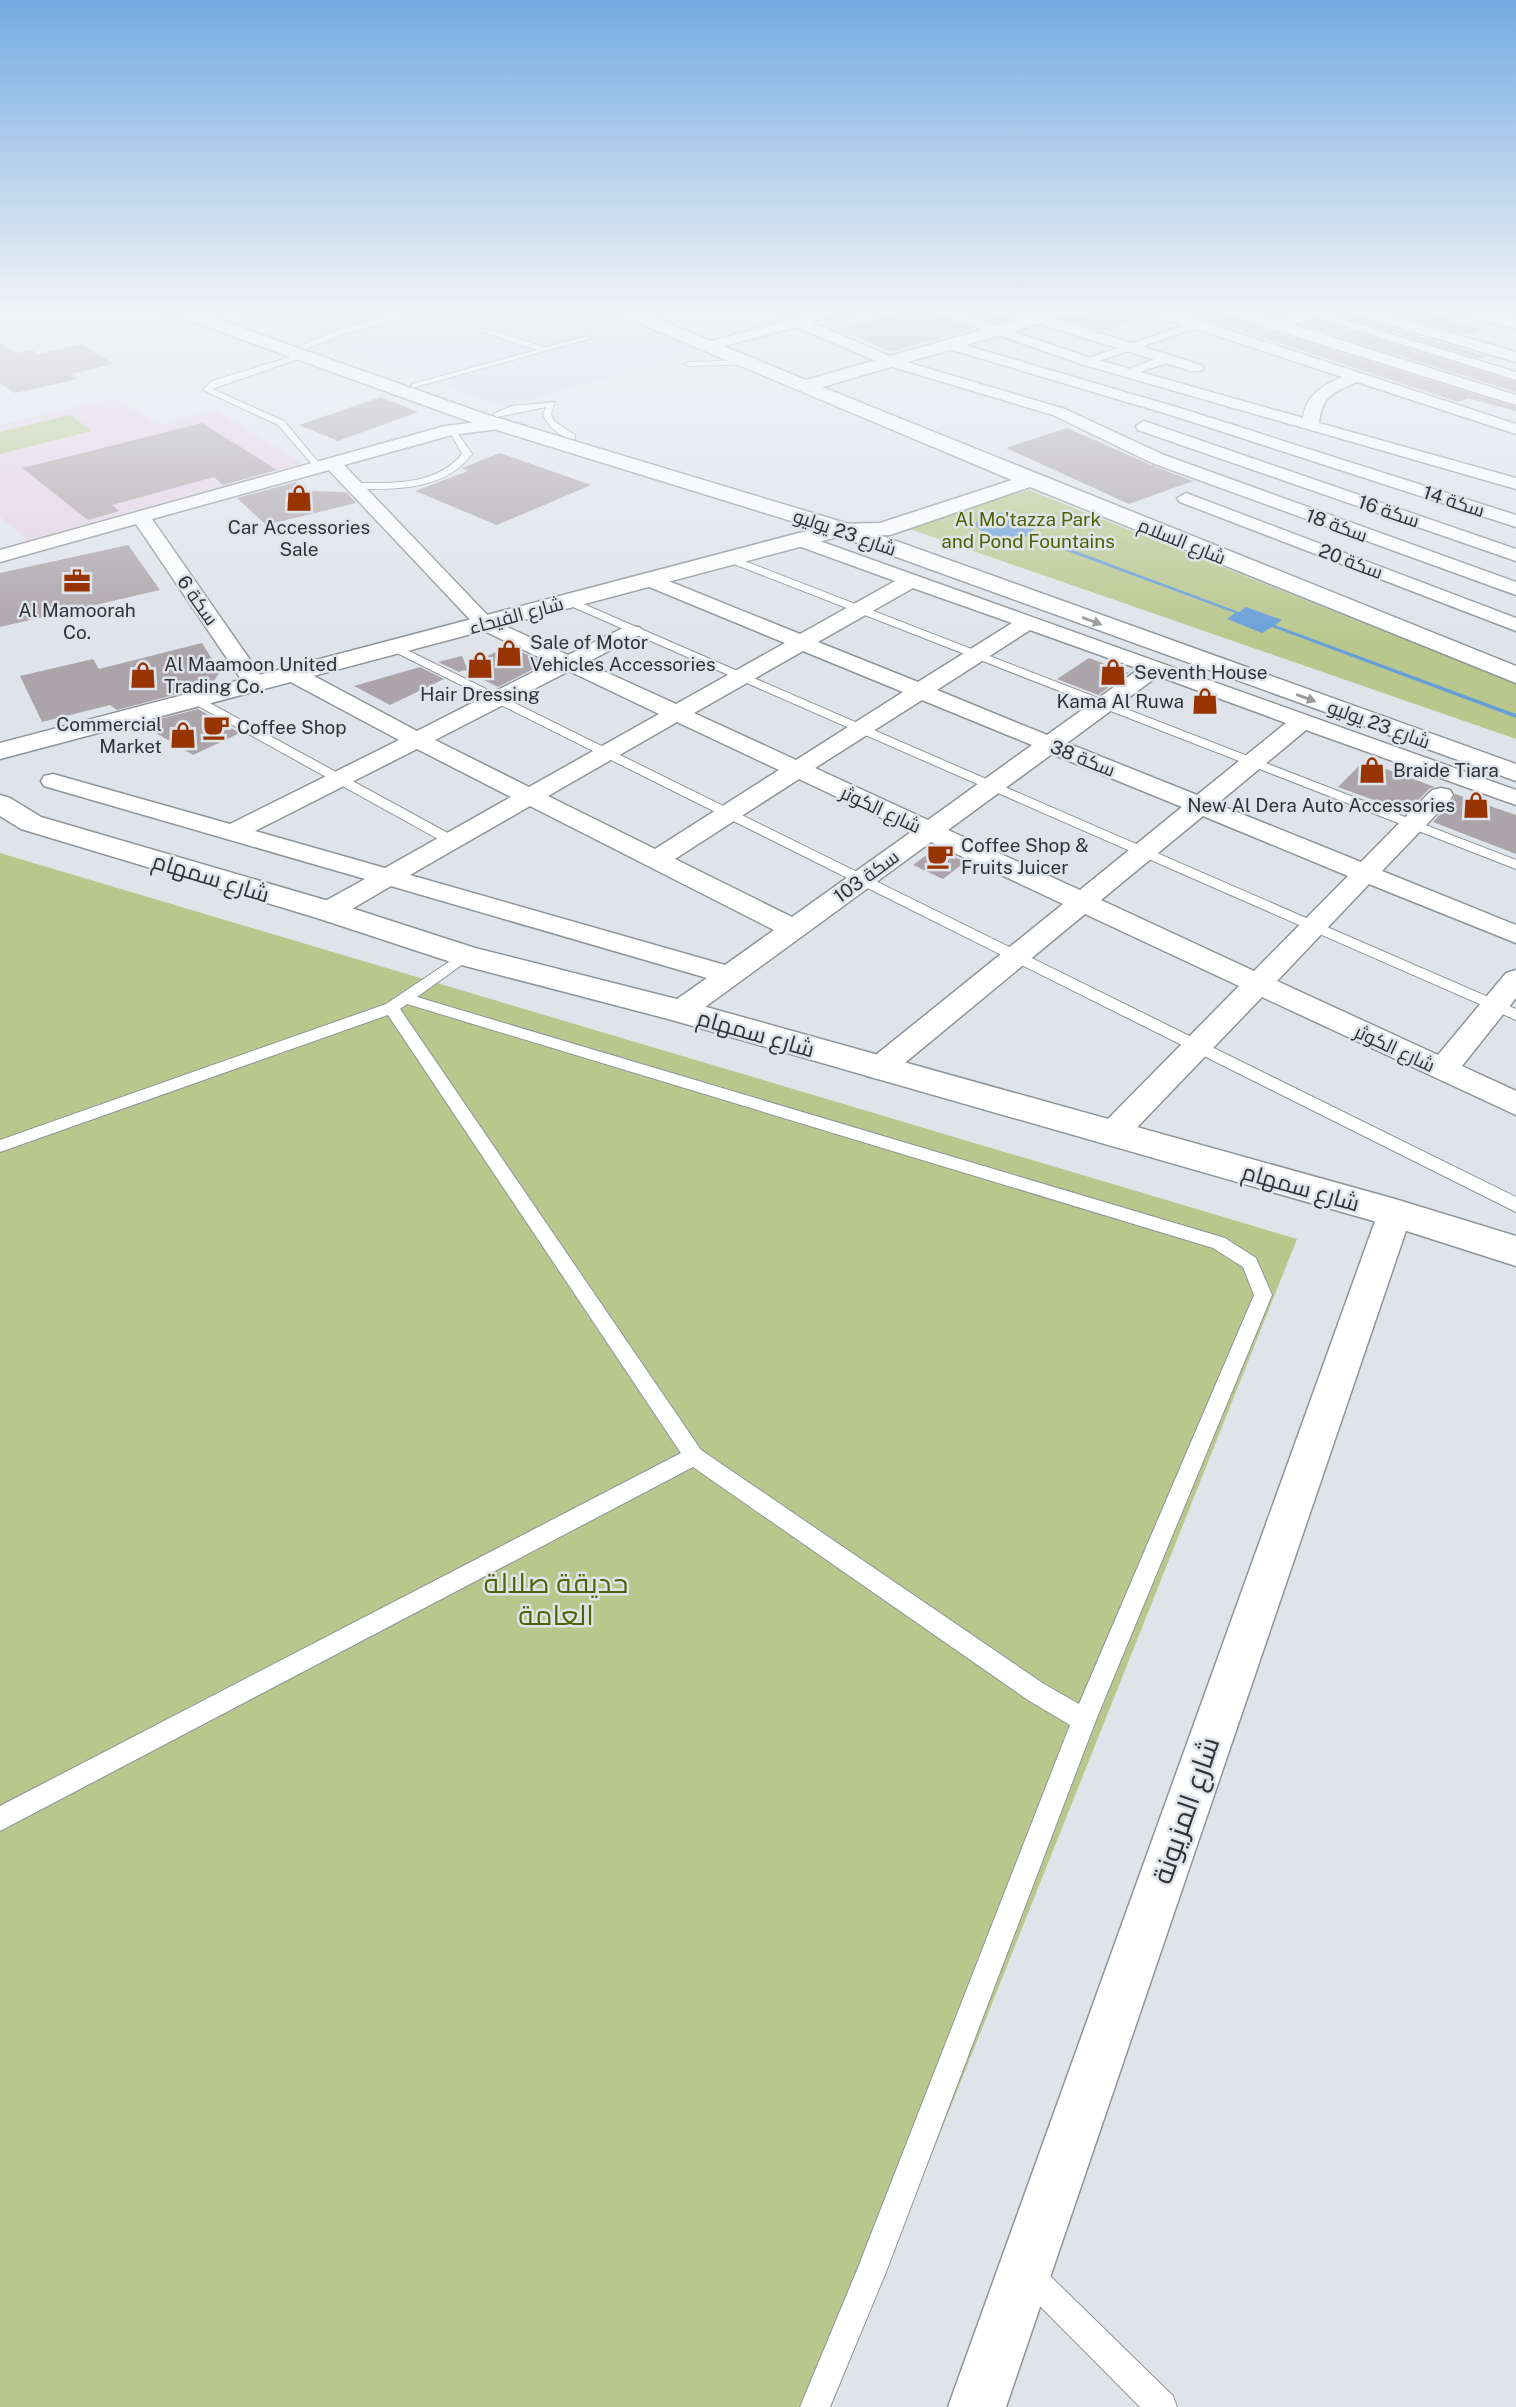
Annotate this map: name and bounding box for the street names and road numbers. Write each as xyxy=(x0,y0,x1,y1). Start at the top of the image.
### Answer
street label: سكة 14 xyxy=(1420,481,1488,521)
street label: سكة 16 xyxy=(1355,490,1423,532)
street label: شارع 23 يوليو xyxy=(790,504,899,563)
street label: سكة 18 xyxy=(1303,504,1371,546)
street label: شارع السلام xyxy=(1134,513,1229,571)
street label: سكة 20 xyxy=(1316,539,1386,583)
street label: سكة 6 xyxy=(173,571,223,629)
street label: شارع الفيحاء xyxy=(466,592,566,641)
street label: شارع 23 يوليو xyxy=(1324,695,1433,755)
street label: سكة 38 xyxy=(1047,735,1119,781)
street label: شارع الكوثر xyxy=(835,780,925,840)
street label: سكة 103 xyxy=(829,845,903,907)
street label: شارع سمهام xyxy=(148,846,273,910)
street label: شارع سمهام xyxy=(693,1003,818,1066)
street label: شارع الكوثر xyxy=(1349,1019,1439,1079)
street label: شارع سمهام xyxy=(1238,1157,1363,1220)
street label: شارع المزيونة xyxy=(1144,1732,1228,1889)

